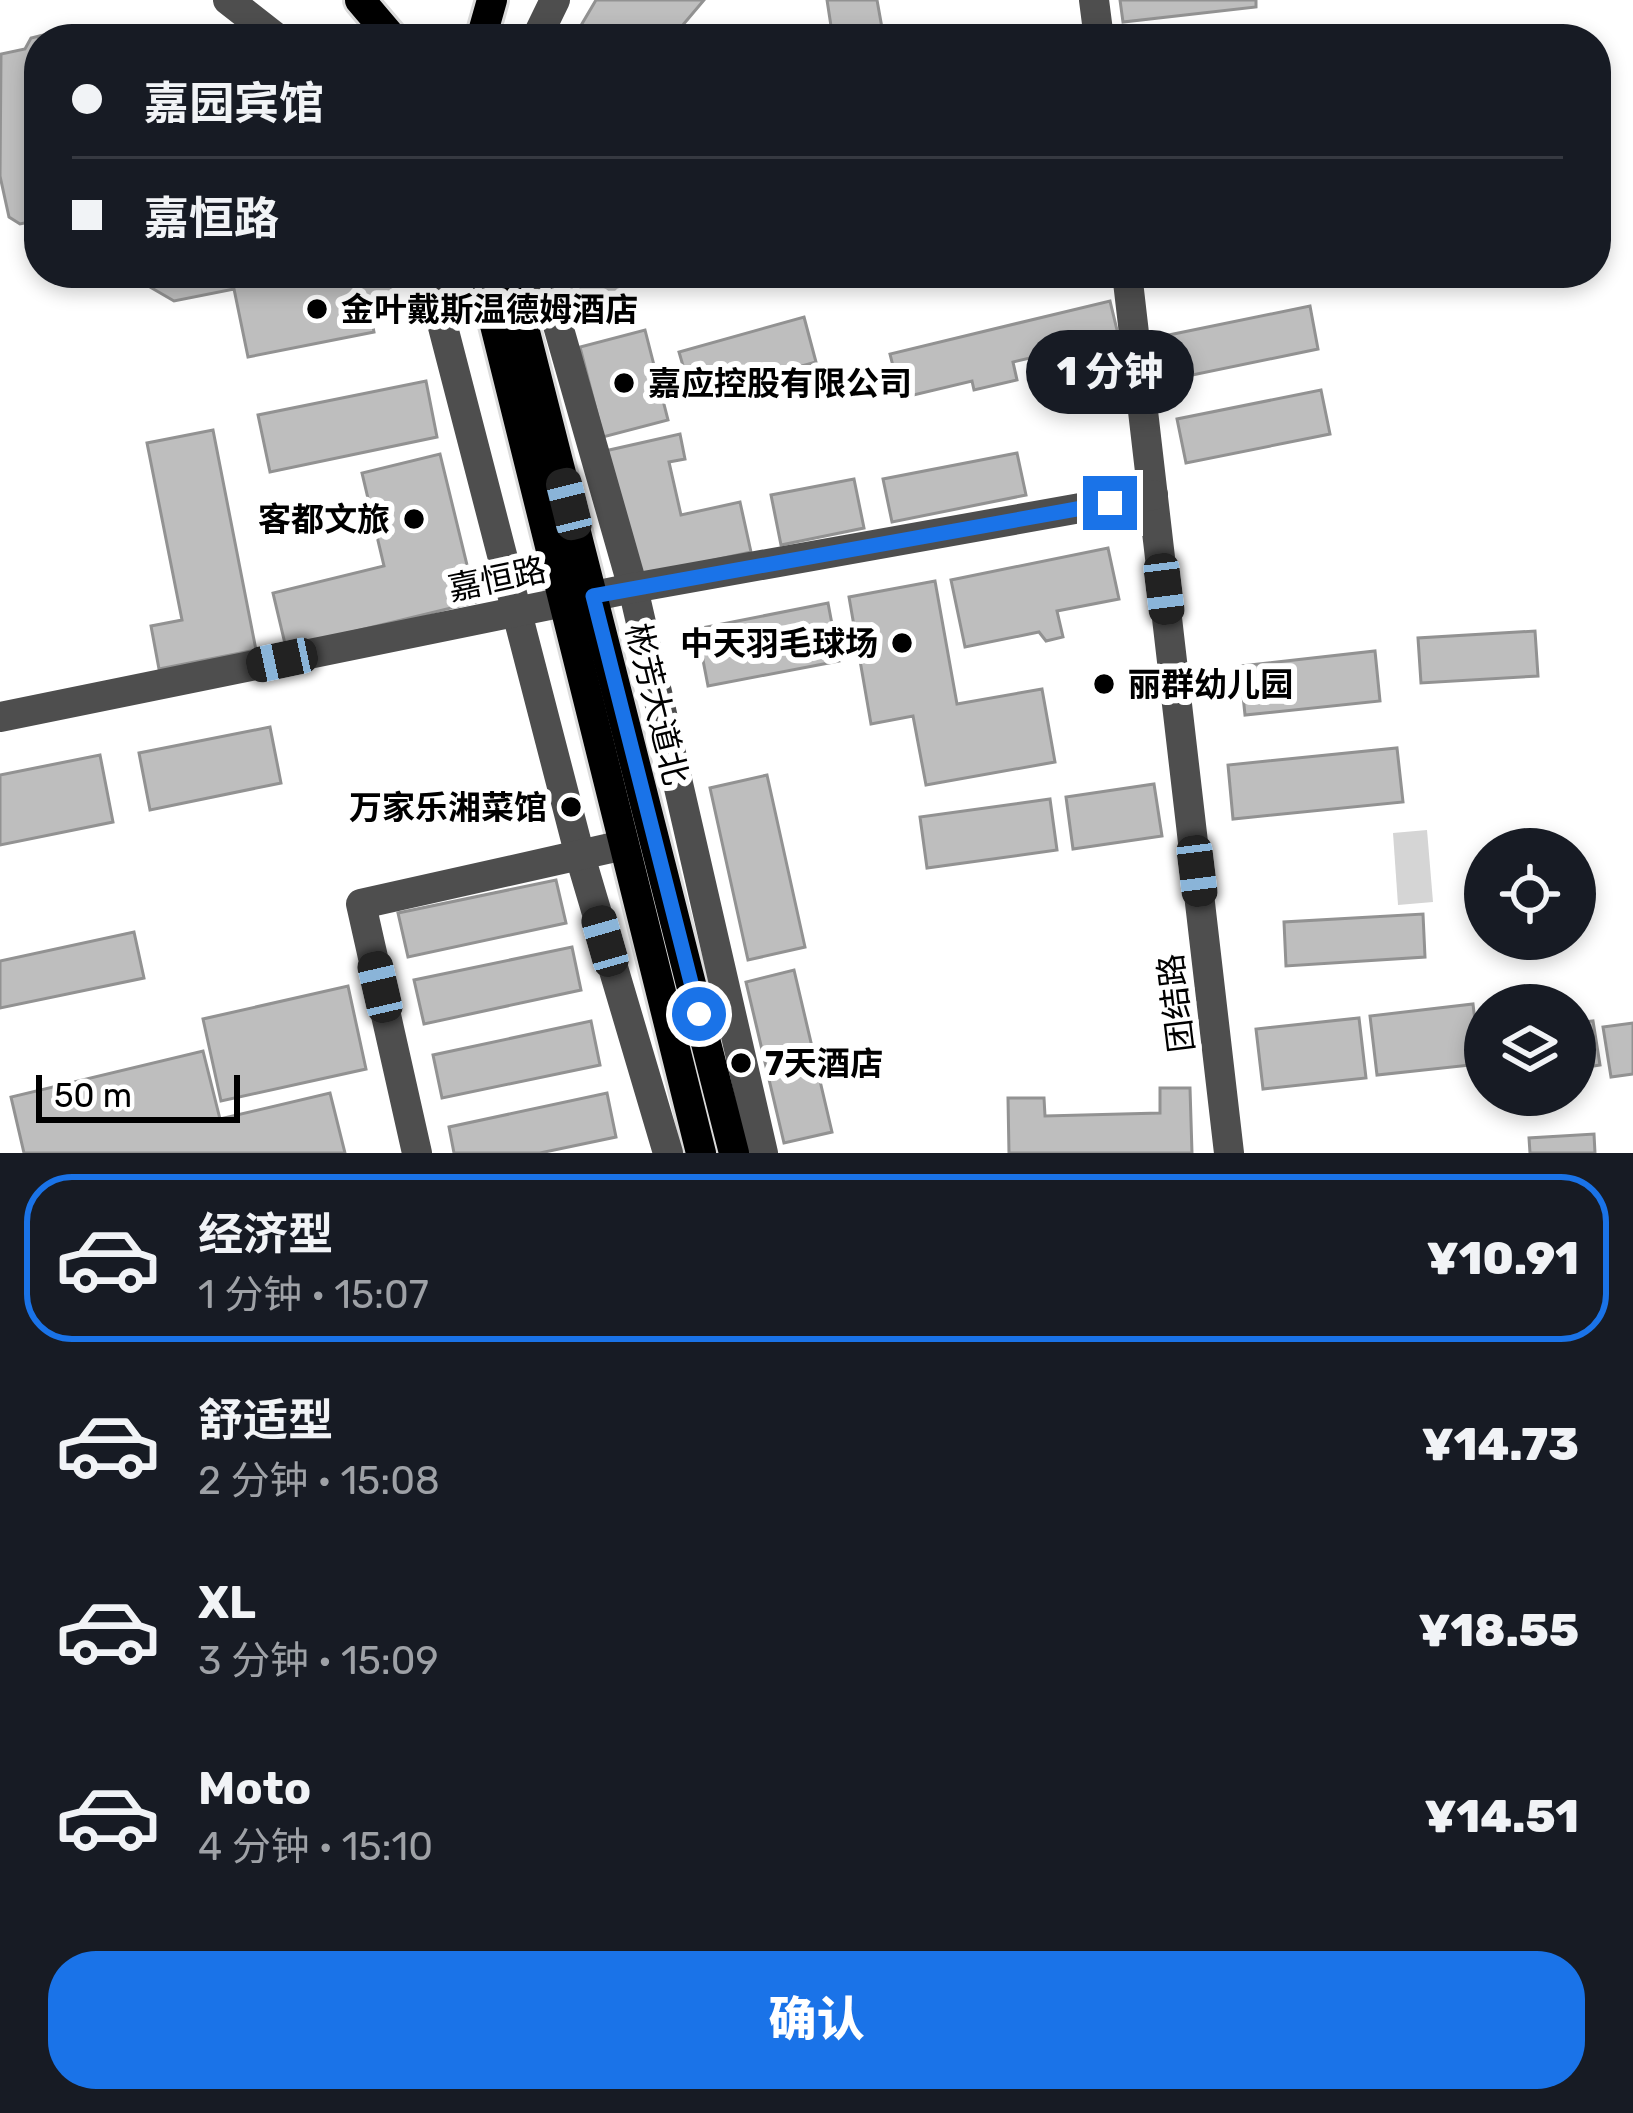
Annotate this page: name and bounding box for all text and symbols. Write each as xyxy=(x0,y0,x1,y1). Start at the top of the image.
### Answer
text: 嘉园宾馆 xyxy=(144,77,324,130)
text: 嘉恒路 xyxy=(144,192,279,245)
place label: 金叶戴斯温德姆酒店 xyxy=(341,290,638,329)
marker: 金叶戴斯温德姆酒店 xyxy=(304,296,330,322)
callout: 1 分钟 xyxy=(1026,329,1194,413)
text: 1 分钟 xyxy=(1057,349,1163,395)
place label: 嘉应控股有限公司 xyxy=(648,364,912,403)
marker: 嘉应控股有限公司 xyxy=(611,370,637,396)
car xyxy=(543,465,595,543)
route end xyxy=(1083,476,1137,530)
place label: 客都文旅 xyxy=(258,500,390,539)
marker: 客都文旅 xyxy=(401,506,427,532)
street label: 嘉恒路 xyxy=(445,550,549,608)
car xyxy=(1142,551,1186,627)
street label: 彬芳大道北 xyxy=(618,619,696,789)
place label: 中天羽毛球场 xyxy=(680,624,878,663)
marker: 中天羽毛球场 xyxy=(889,630,915,656)
car xyxy=(243,635,321,685)
place label: 丽群幼儿园 xyxy=(1128,665,1293,704)
marker: 丽群幼儿园 xyxy=(1091,671,1117,697)
place label: 万家乐湘菜馆 xyxy=(349,788,547,827)
marker: 万家乐湘菜馆 xyxy=(558,794,584,820)
map controls xyxy=(1464,828,1596,1116)
button: locate xyxy=(1464,828,1596,960)
car xyxy=(1175,833,1219,909)
car xyxy=(578,901,632,981)
car xyxy=(354,948,406,1026)
street label: 团结路 xyxy=(1151,951,1201,1055)
button: layers xyxy=(1464,984,1596,1116)
route start xyxy=(672,987,726,1041)
place label: 7天酒店 xyxy=(765,1044,883,1083)
marker: 7天酒店 xyxy=(728,1050,754,1076)
scale bar xyxy=(36,1069,240,1122)
text: 50 m xyxy=(54,1076,132,1115)
icon: car xyxy=(54,1204,162,1312)
text: 经济型 xyxy=(198,1208,333,1261)
text: ¥10.91 xyxy=(1426,1232,1579,1285)
text: 1 分钟 · 15:07 xyxy=(198,1272,429,1318)
icon: car xyxy=(54,1390,162,1498)
text: 舒适型 xyxy=(198,1394,333,1447)
text: ¥14.73 xyxy=(1421,1418,1579,1471)
text: 2 分钟 · 15:08 xyxy=(198,1458,440,1504)
icon: car xyxy=(54,1576,162,1684)
text: XL xyxy=(198,1576,256,1629)
text: ¥18.55 xyxy=(1418,1604,1579,1657)
text: 3 分钟 · 15:09 xyxy=(198,1638,439,1684)
icon: car xyxy=(54,1762,162,1870)
text: Moto xyxy=(198,1762,311,1815)
text: ¥14.51 xyxy=(1424,1790,1579,1843)
text: 4 分钟 · 15:10 xyxy=(198,1824,433,1870)
button: 确认 xyxy=(48,1951,1585,2089)

